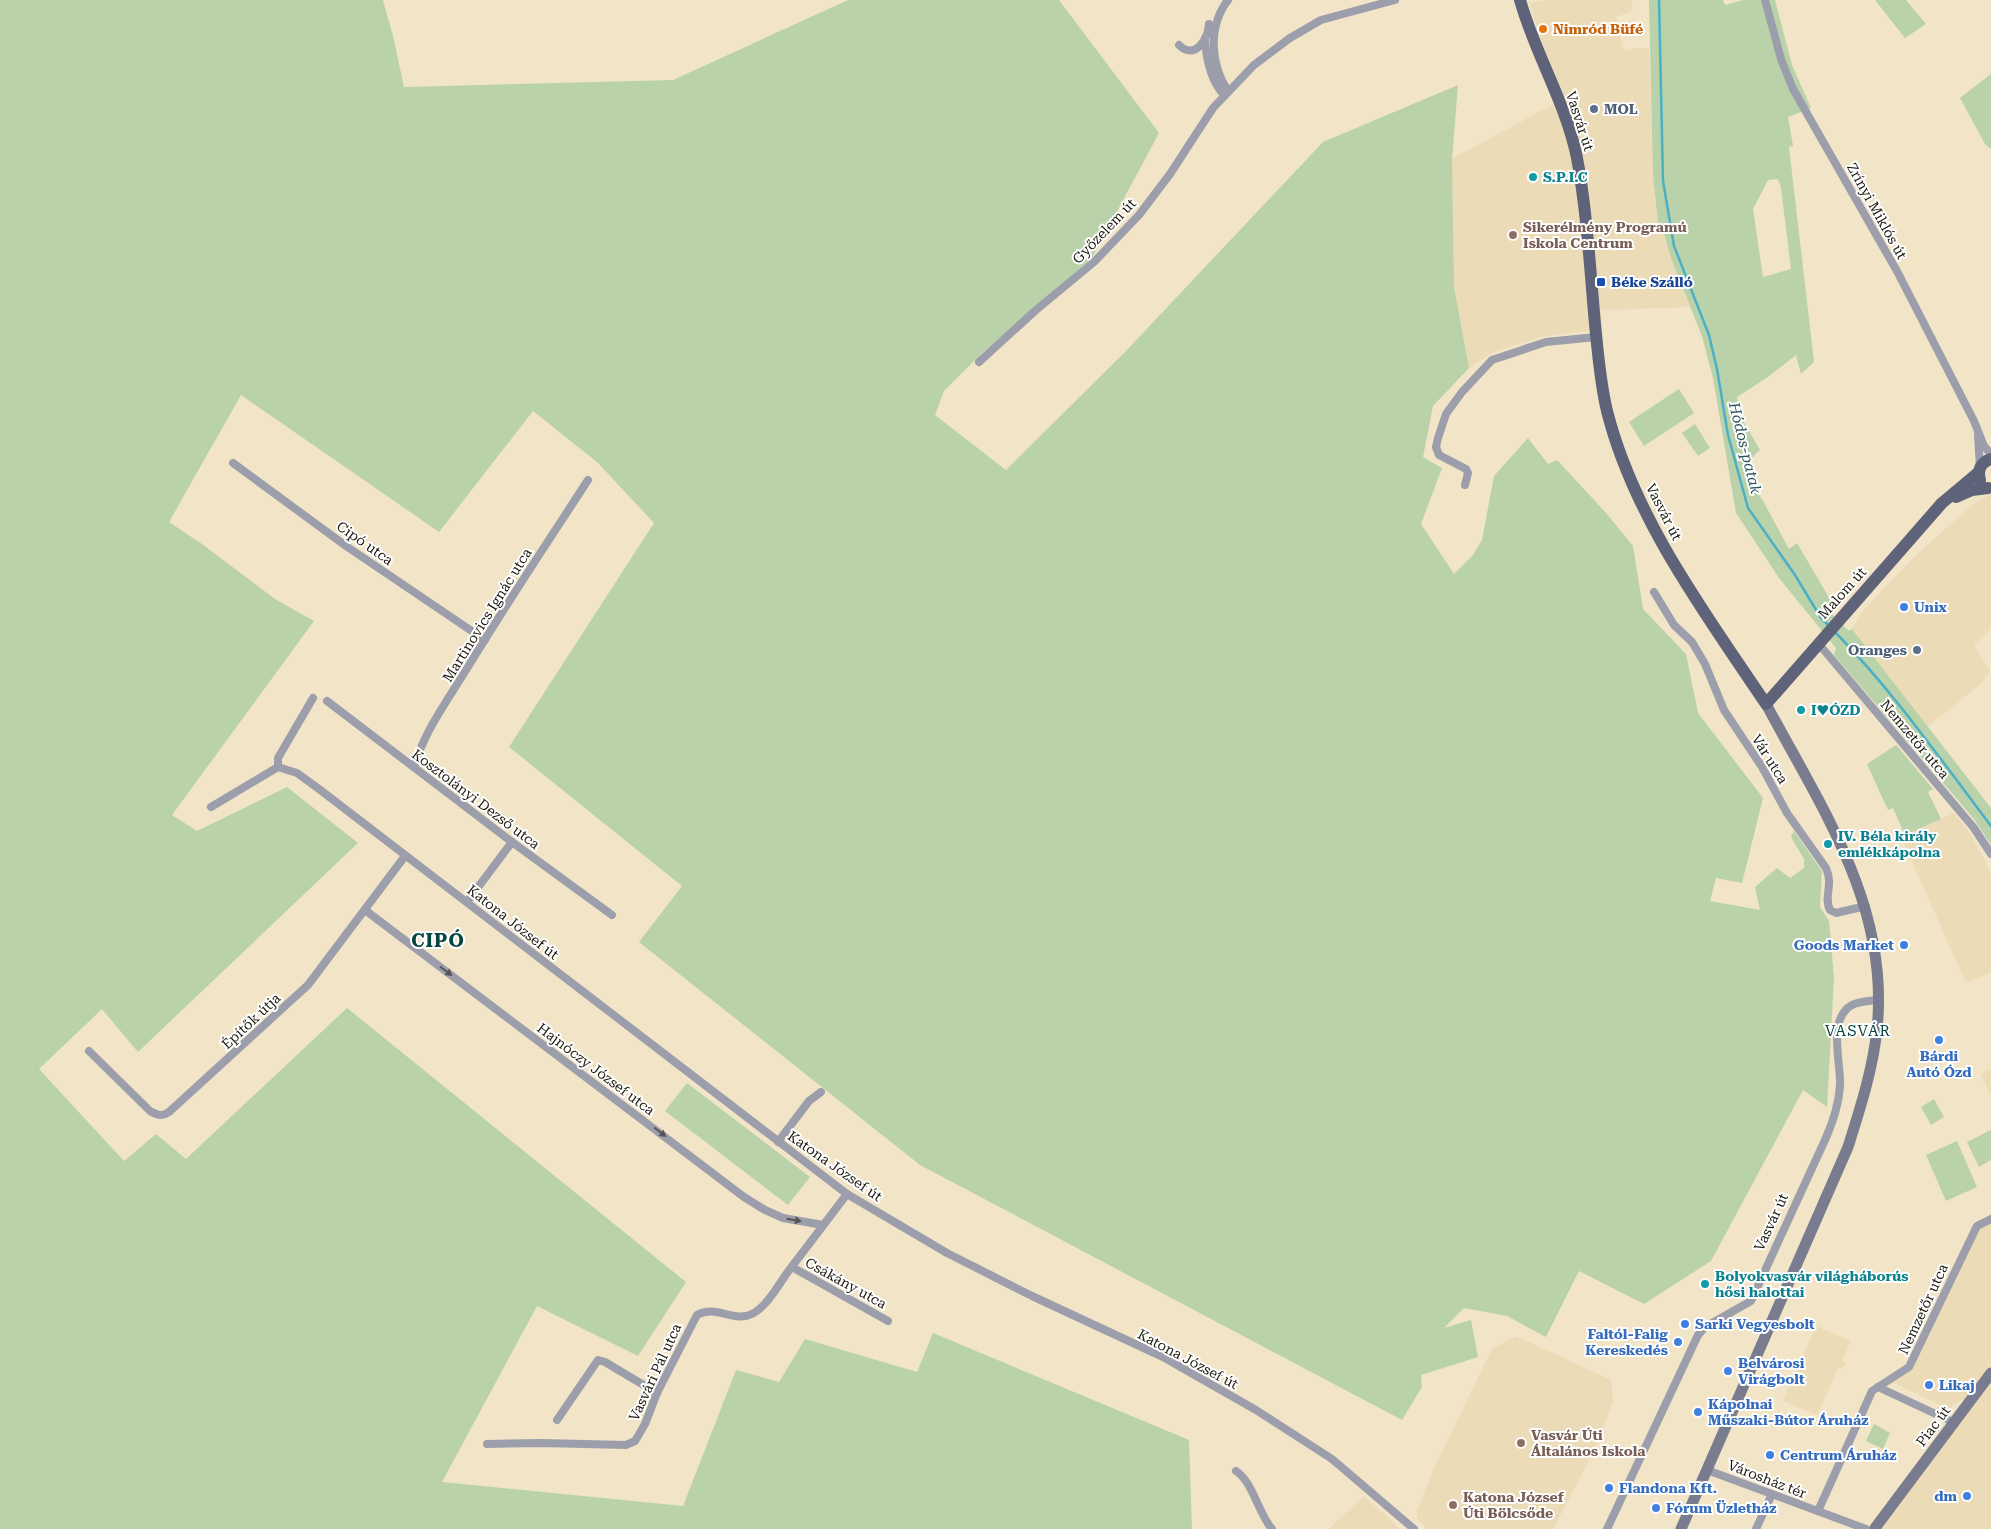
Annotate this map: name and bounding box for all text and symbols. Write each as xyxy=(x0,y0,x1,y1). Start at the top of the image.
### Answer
place label: Nimród Büfé xyxy=(1553,21,1643,37)
marker: Nimród Büfé xyxy=(1537,23,1549,35)
street label: Vasvár út xyxy=(1563,89,1597,153)
place label: MOL xyxy=(1604,101,1638,117)
marker: MOL xyxy=(1588,103,1600,115)
street label: Zrínyi Miklós út xyxy=(1844,160,1910,262)
place label: S.P.I.C xyxy=(1543,169,1588,185)
marker: S.P.I.C xyxy=(1527,171,1539,183)
street label: Győzelem út xyxy=(1069,195,1139,267)
place label: Sikerélmény Programú Iskola Centrum xyxy=(1523,219,1687,251)
marker: Sikerélmény Programú Iskola Centrum xyxy=(1507,229,1519,241)
place label: Béke Szálló xyxy=(1611,274,1693,290)
marker: Béke Szálló xyxy=(1595,276,1607,288)
water label: Hódos-patak xyxy=(1725,399,1765,496)
street label: Vasvár út xyxy=(1643,481,1685,543)
street label: Cipó utca xyxy=(334,518,397,568)
street label: Martinovics Ignác utca xyxy=(439,545,535,685)
street label: Malom út xyxy=(1815,564,1869,622)
place label: Unix xyxy=(1914,599,1948,615)
marker: Unix xyxy=(1898,601,1910,613)
place label: Oranges xyxy=(1848,642,1907,658)
marker: Oranges xyxy=(1911,644,1923,656)
street label: Nemzetőr utca xyxy=(1877,696,1953,782)
place label: I♥ÓZD xyxy=(1811,702,1861,718)
marker: I♥ÓZD xyxy=(1795,704,1807,716)
street label: Vár utca xyxy=(1749,731,1792,787)
street label: Kosztolányi Dezső utca xyxy=(409,746,543,852)
place label: IV. Béla király emlékkápolna xyxy=(1838,828,1941,860)
marker: IV. Béla király emlékkápolna xyxy=(1822,838,1834,850)
street label: Katona József út xyxy=(464,881,562,963)
district label: CIPÓ xyxy=(411,929,465,952)
place label: Goods Market xyxy=(1794,937,1894,953)
marker: Goods Market xyxy=(1898,939,1910,951)
one-way arrow xyxy=(439,965,452,976)
street label: Építők útja xyxy=(218,990,284,1052)
street label: Hajnóczy József utca xyxy=(534,1020,658,1119)
district label: VASVÁR xyxy=(1825,1022,1891,1040)
marker: Bárdi Autó Ózd xyxy=(1933,1034,1945,1046)
place label: Bárdi Autó Ózd xyxy=(1906,1048,1972,1080)
one-way arrow xyxy=(653,1127,666,1137)
street label: Katona József út xyxy=(785,1128,885,1204)
street label: Vasvár út xyxy=(1751,1191,1791,1253)
one-way arrow xyxy=(787,1216,803,1224)
street label: Csákány utca xyxy=(803,1254,890,1312)
street label: Nemzetőr utca xyxy=(1895,1261,1951,1357)
place label: Bolyokvasvár világháborús hősi halottai xyxy=(1715,1268,1908,1300)
marker: Bolyokvasvár világháborús hősi halottai xyxy=(1699,1278,1711,1290)
place label: Sarki Vegyesbolt xyxy=(1695,1316,1815,1332)
marker: Sarki Vegyesbolt xyxy=(1679,1318,1691,1330)
street label: Vasvári Pál utca xyxy=(625,1320,685,1423)
street label: Katona József út xyxy=(1135,1326,1241,1392)
place label: Faltól-Falig Kereskedés xyxy=(1585,1326,1668,1358)
marker: Faltól-Falig Kereskedés xyxy=(1672,1336,1684,1348)
place label: Belvárosi Virágbolt xyxy=(1738,1355,1805,1387)
marker: Belvárosi Virágbolt xyxy=(1722,1365,1734,1377)
place label: Likaj xyxy=(1939,1377,1975,1393)
marker: Likaj xyxy=(1923,1379,1935,1391)
place label: Kápolnai Műszaki-Bútor Áruház xyxy=(1708,1396,1868,1428)
street label: Piac út xyxy=(1913,1403,1953,1449)
marker: Kápolnai Műszaki-Bútor Áruház xyxy=(1692,1406,1704,1418)
place label: Vasvár Úti Általános Iskola xyxy=(1531,1427,1646,1459)
marker: Vasvár Úti Általános Iskola xyxy=(1515,1437,1527,1449)
place label: Centrum Áruház xyxy=(1780,1447,1897,1463)
marker: Centrum Áruház xyxy=(1764,1449,1776,1461)
street label: Városház tér xyxy=(1726,1457,1809,1501)
place label: Flandona Kft. xyxy=(1619,1480,1717,1496)
marker: Flandona Kft. xyxy=(1603,1482,1615,1494)
place label: dm xyxy=(1934,1488,1957,1504)
place label: Katona József Úti Bölcsőde xyxy=(1463,1489,1565,1521)
marker: dm xyxy=(1961,1490,1973,1502)
marker: Katona József Úti Bölcsőde xyxy=(1447,1499,1459,1511)
place label: Fórum Üzletház xyxy=(1666,1500,1777,1516)
marker: Fórum Üzletház xyxy=(1650,1502,1662,1514)

